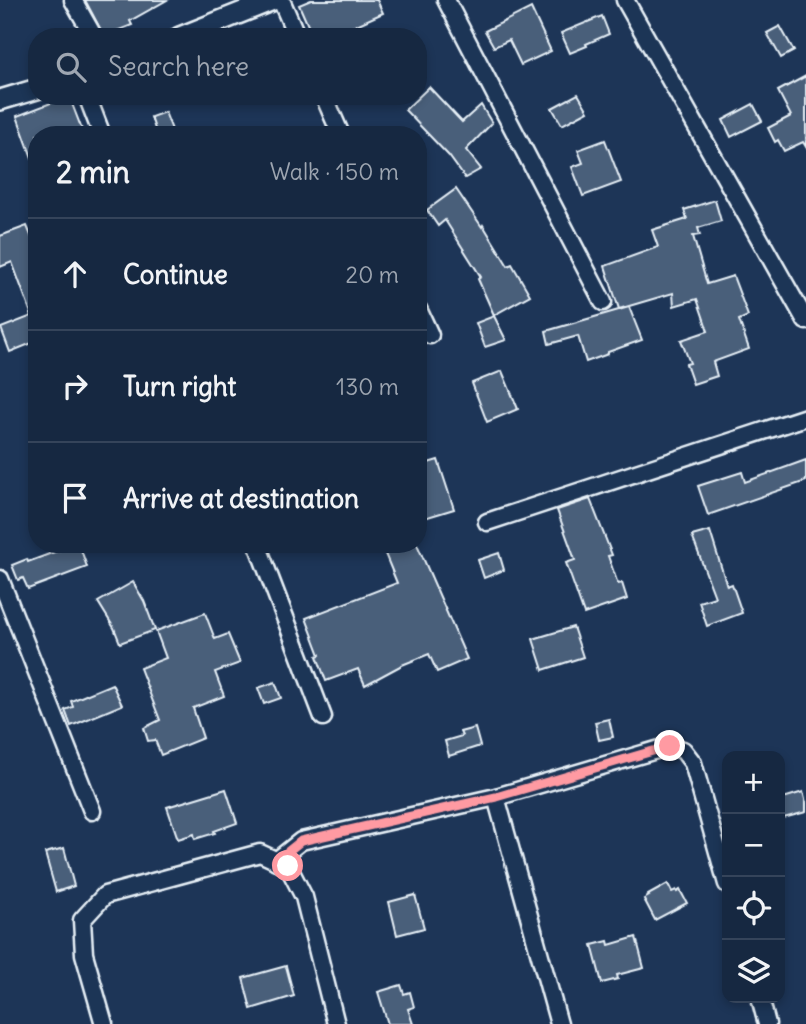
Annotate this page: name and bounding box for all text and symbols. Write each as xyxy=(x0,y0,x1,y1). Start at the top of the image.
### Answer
search box xyxy=(28,28,427,105)
icon: search xyxy=(52,48,90,86)
text: Search here xyxy=(108,50,249,83)
text: 2 min xyxy=(56,153,130,191)
text: Walk · 150 m xyxy=(270,157,399,186)
icon: ahead xyxy=(56,255,94,293)
text: Continue xyxy=(123,258,228,291)
text: 20 m xyxy=(346,260,399,289)
icon: right xyxy=(56,367,94,405)
text: Turn right xyxy=(123,370,236,403)
text: 130 m xyxy=(336,372,399,401)
icon: arrive xyxy=(56,479,94,517)
text: Arrive at destination xyxy=(123,482,359,515)
route end xyxy=(654,730,685,761)
map controls xyxy=(722,751,785,1003)
button: + xyxy=(722,751,785,814)
button: − xyxy=(722,814,785,877)
route start xyxy=(272,850,303,881)
button: locate xyxy=(722,877,785,940)
button: layers xyxy=(722,940,785,1003)

